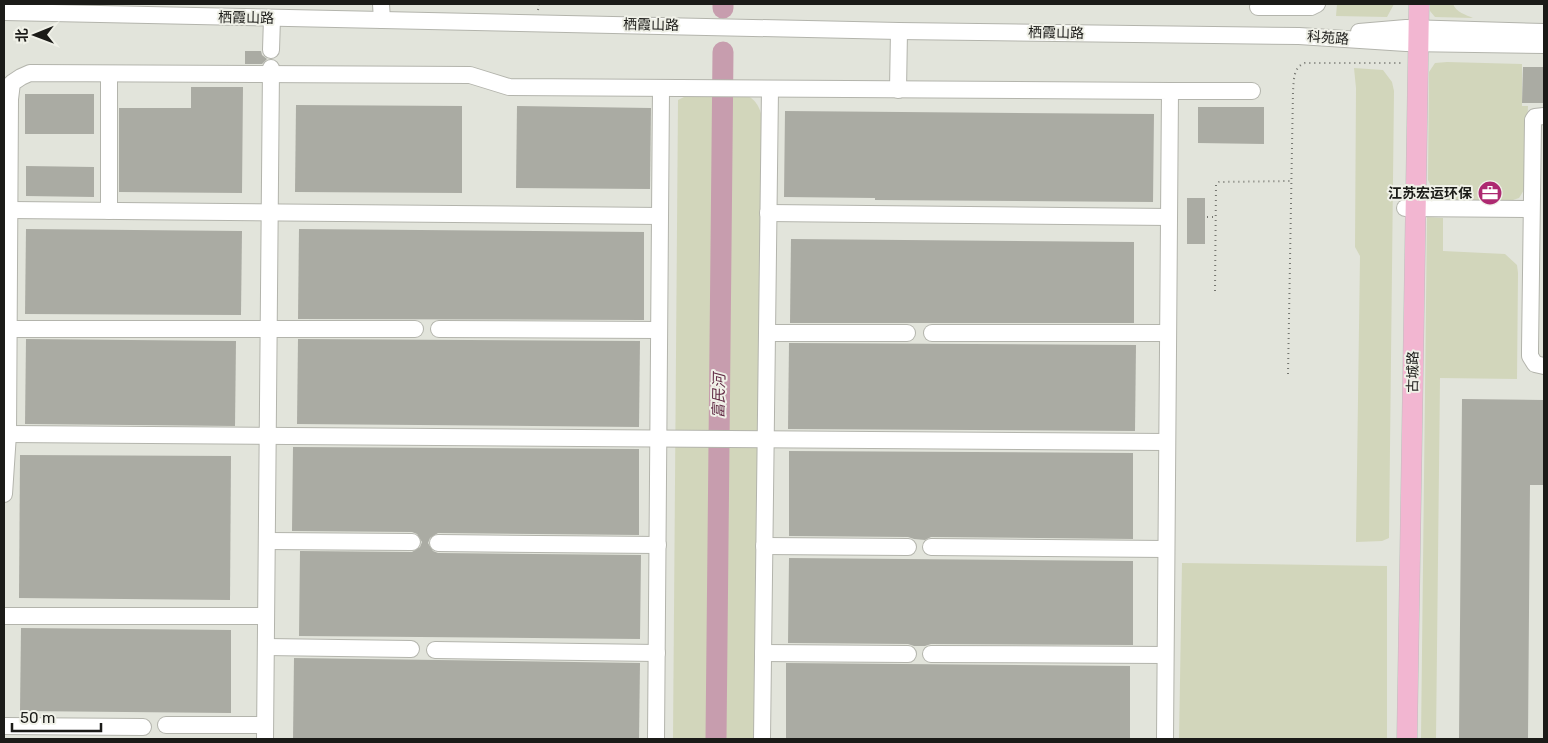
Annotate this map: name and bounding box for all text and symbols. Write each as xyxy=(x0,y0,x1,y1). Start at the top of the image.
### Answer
street label: 栖霞山路 xyxy=(218,9,274,27)
north arrow xyxy=(10,10,60,60)
street label: 栖霞山路 xyxy=(623,16,679,34)
street label: 栖霞山路 xyxy=(1028,24,1084,42)
text: 北 xyxy=(14,28,31,42)
street label: 科苑路 xyxy=(1306,28,1350,48)
office icon: 江苏宏运环保 xyxy=(1477,180,1503,206)
place label: 江苏宏运环保 xyxy=(1388,185,1472,202)
street label: 古城路 xyxy=(1404,351,1422,393)
water label: 富民河 xyxy=(710,370,728,419)
scale bar xyxy=(12,700,101,732)
text: 50 m xyxy=(20,709,55,727)

